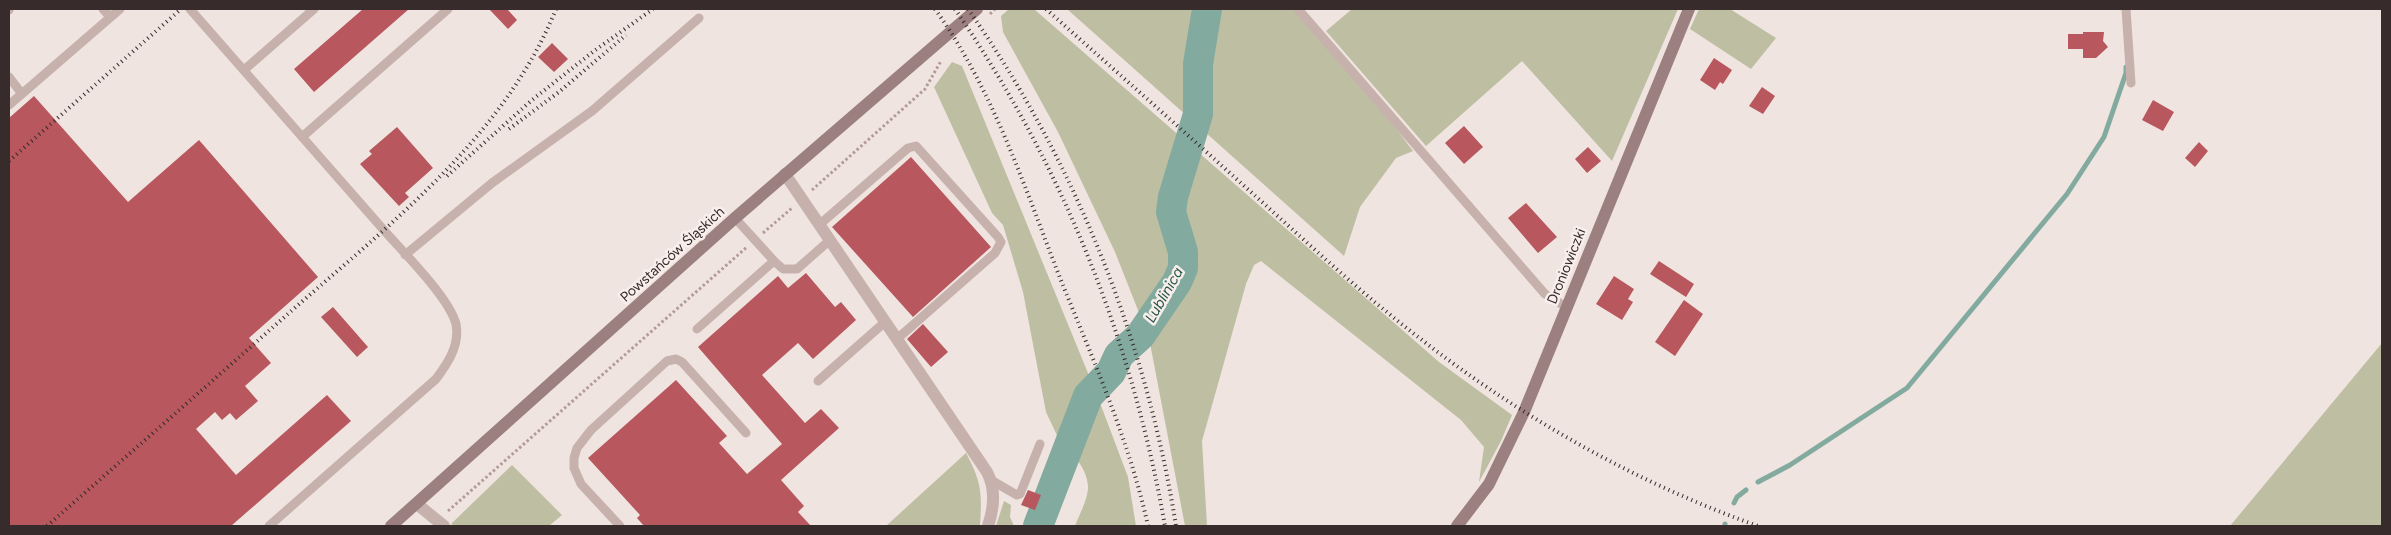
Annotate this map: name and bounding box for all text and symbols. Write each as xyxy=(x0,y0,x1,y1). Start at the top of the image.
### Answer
street label: Powstańców Śląskich xyxy=(617,203,728,306)
street label: Droniowiczki xyxy=(1544,226,1589,307)
water label: Lublinica xyxy=(1141,264,1187,326)

